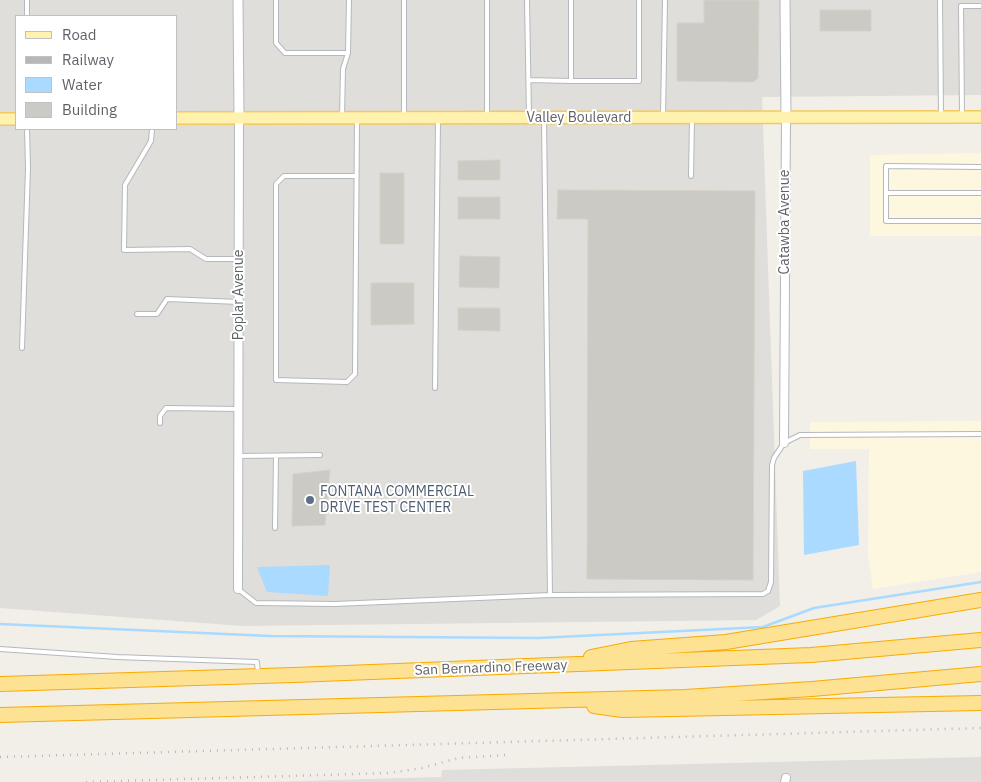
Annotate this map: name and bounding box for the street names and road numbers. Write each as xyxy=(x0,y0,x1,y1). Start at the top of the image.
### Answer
street label: Valley Boulevard xyxy=(527,110,631,126)
street label: Catawba Avenue xyxy=(777,170,793,274)
street label: Poplar Avenue xyxy=(231,250,247,340)
street label: San Bernardino Freeway xyxy=(414,657,568,679)

